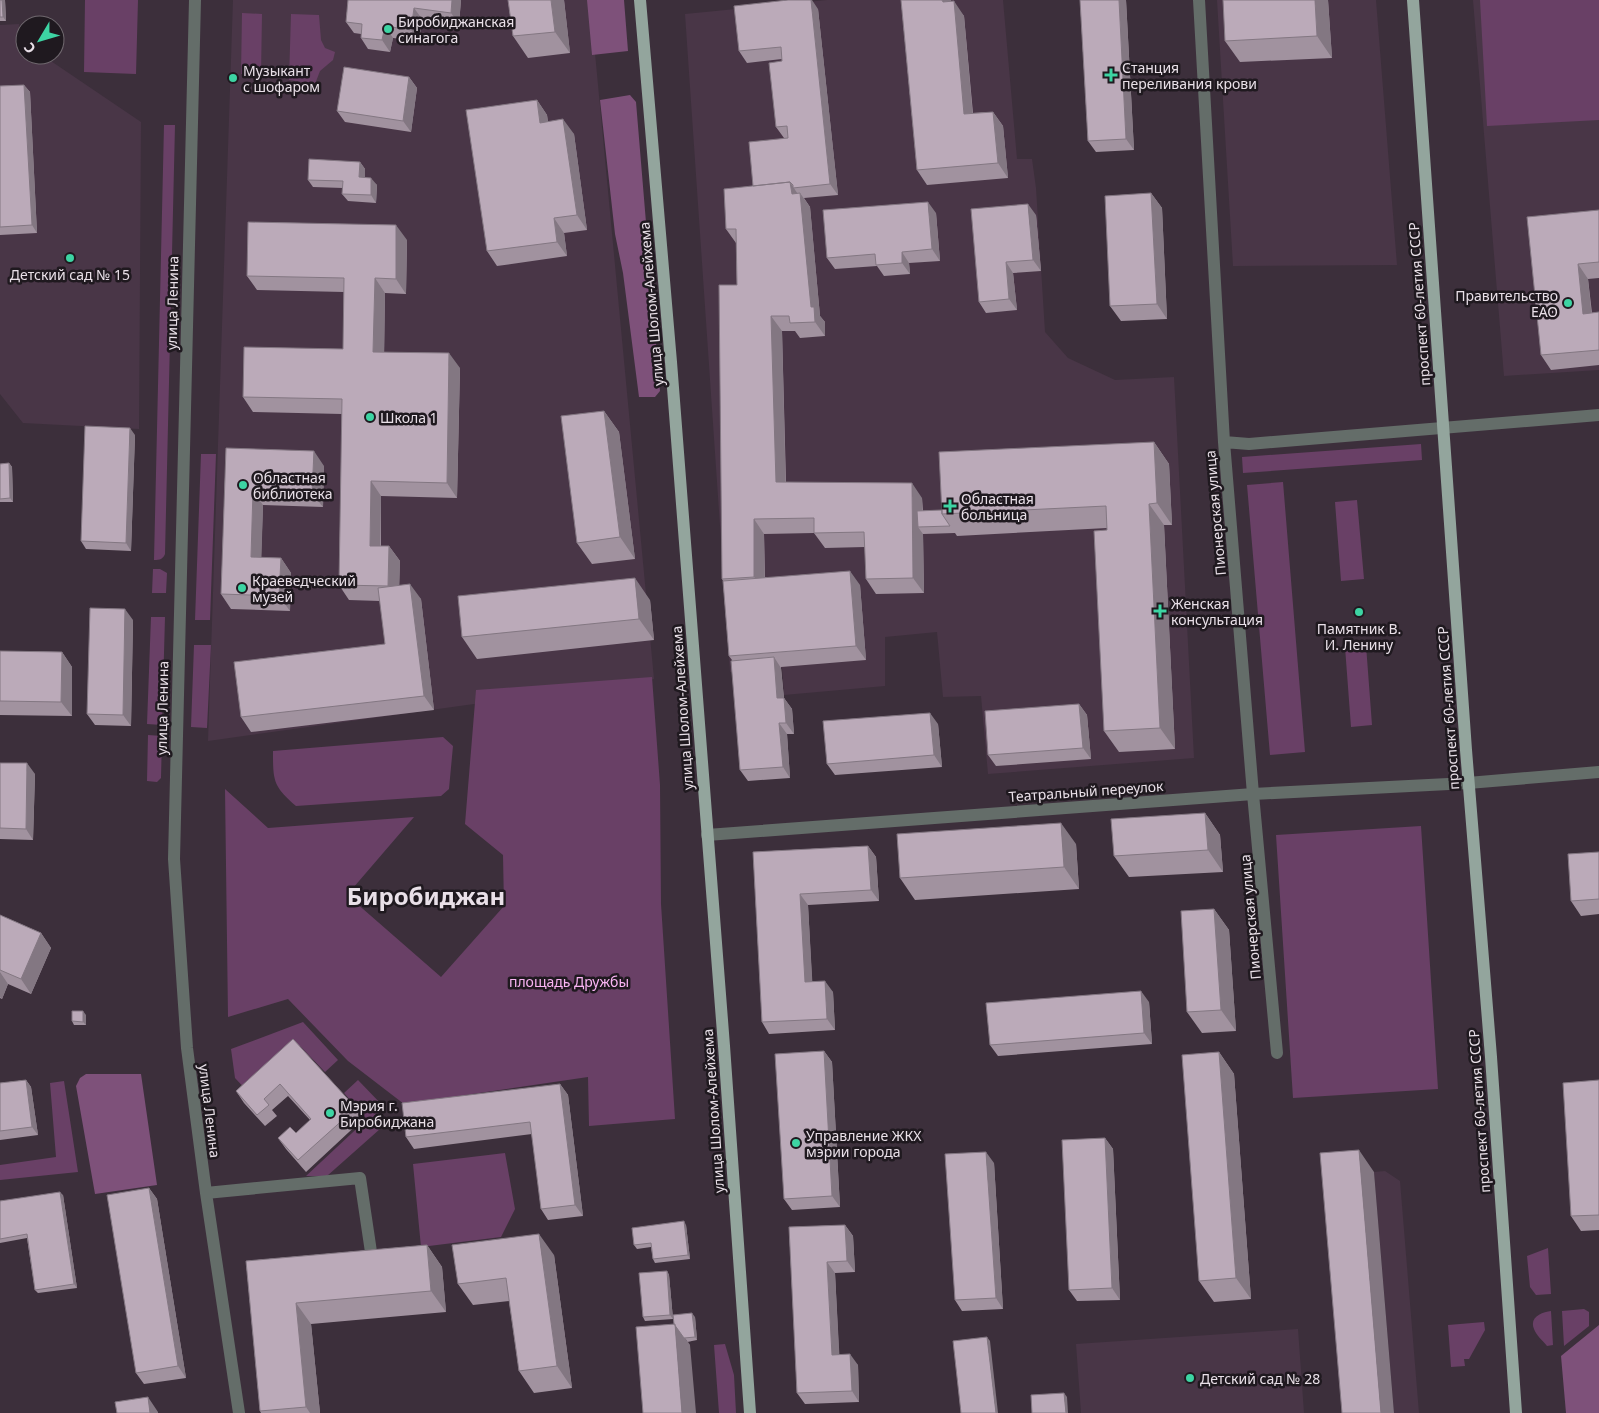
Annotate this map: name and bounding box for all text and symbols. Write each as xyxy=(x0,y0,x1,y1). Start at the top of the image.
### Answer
place label: Биробиджанская синагога xyxy=(398,12,514,47)
north arrow xyxy=(15,15,65,65)
marker: Биробиджанская синагога xyxy=(382,23,394,35)
text: С xyxy=(19,39,40,58)
place label: Станция переливания крови xyxy=(1122,58,1257,93)
place label: Музыкант с шофаром xyxy=(243,61,320,96)
marker: Станция переливания крови xyxy=(1104,68,1118,82)
marker: Музыкант с шофаром xyxy=(227,72,239,84)
street label: улица Шолом-Алейхема xyxy=(634,221,668,387)
street label: проспект 60-летия СССР xyxy=(1404,222,1434,386)
marker: Детский сад № 15 xyxy=(64,252,76,264)
street label: улица Ленина xyxy=(162,256,182,350)
place label: Детский сад № 15 xyxy=(10,265,130,284)
place label: Правительство ЕАО xyxy=(1455,286,1558,321)
marker: Правительство ЕАО xyxy=(1562,297,1574,309)
place label: Школа 1 xyxy=(380,408,438,427)
marker: Школа 1 xyxy=(364,411,376,423)
street label: Пионерская улица xyxy=(1200,450,1230,576)
place label: Областная библиотека xyxy=(253,468,333,503)
marker: Областная библиотека xyxy=(237,479,249,491)
place label: Областная больница xyxy=(961,489,1034,524)
marker: Областная больница xyxy=(943,499,957,513)
place label: Краеведческий музей xyxy=(252,571,356,606)
marker: Краеведческий музей xyxy=(236,582,248,594)
place label: Женская консультация xyxy=(1171,594,1263,629)
marker: Женская консультация xyxy=(1153,604,1167,618)
marker: Памятник В. И. Ленину xyxy=(1353,606,1365,618)
place label: Памятник В. И. Ленину xyxy=(1317,619,1401,654)
street label: улица Шолом-Алейхема xyxy=(667,625,697,791)
street label: проспект 60-летия СССР xyxy=(1433,626,1463,790)
street label: улица Ленина xyxy=(152,661,172,755)
street label: Театральный переулок xyxy=(1008,776,1165,806)
street label: Пионерская улица xyxy=(1235,854,1265,980)
district label: Биробиджан xyxy=(347,879,505,912)
park label: площадь Дружбы xyxy=(509,972,629,991)
street label: улица Шолом-Алейхема xyxy=(698,1028,728,1194)
street label: проспект 60-летия СССР xyxy=(1464,1029,1494,1193)
street label: улица Ленина xyxy=(195,1063,225,1159)
place label: Мэрия г. Биробиджана xyxy=(340,1096,434,1131)
marker: Мэрия г. Биробиджана xyxy=(324,1107,336,1119)
place label: Управление ЖКХ мэрии города xyxy=(806,1126,922,1161)
marker: Управление ЖКХ мэрии города xyxy=(790,1137,802,1149)
place label: Детский сад № 28 xyxy=(1200,1369,1320,1388)
marker: Детский сад № 28 xyxy=(1184,1372,1196,1384)

